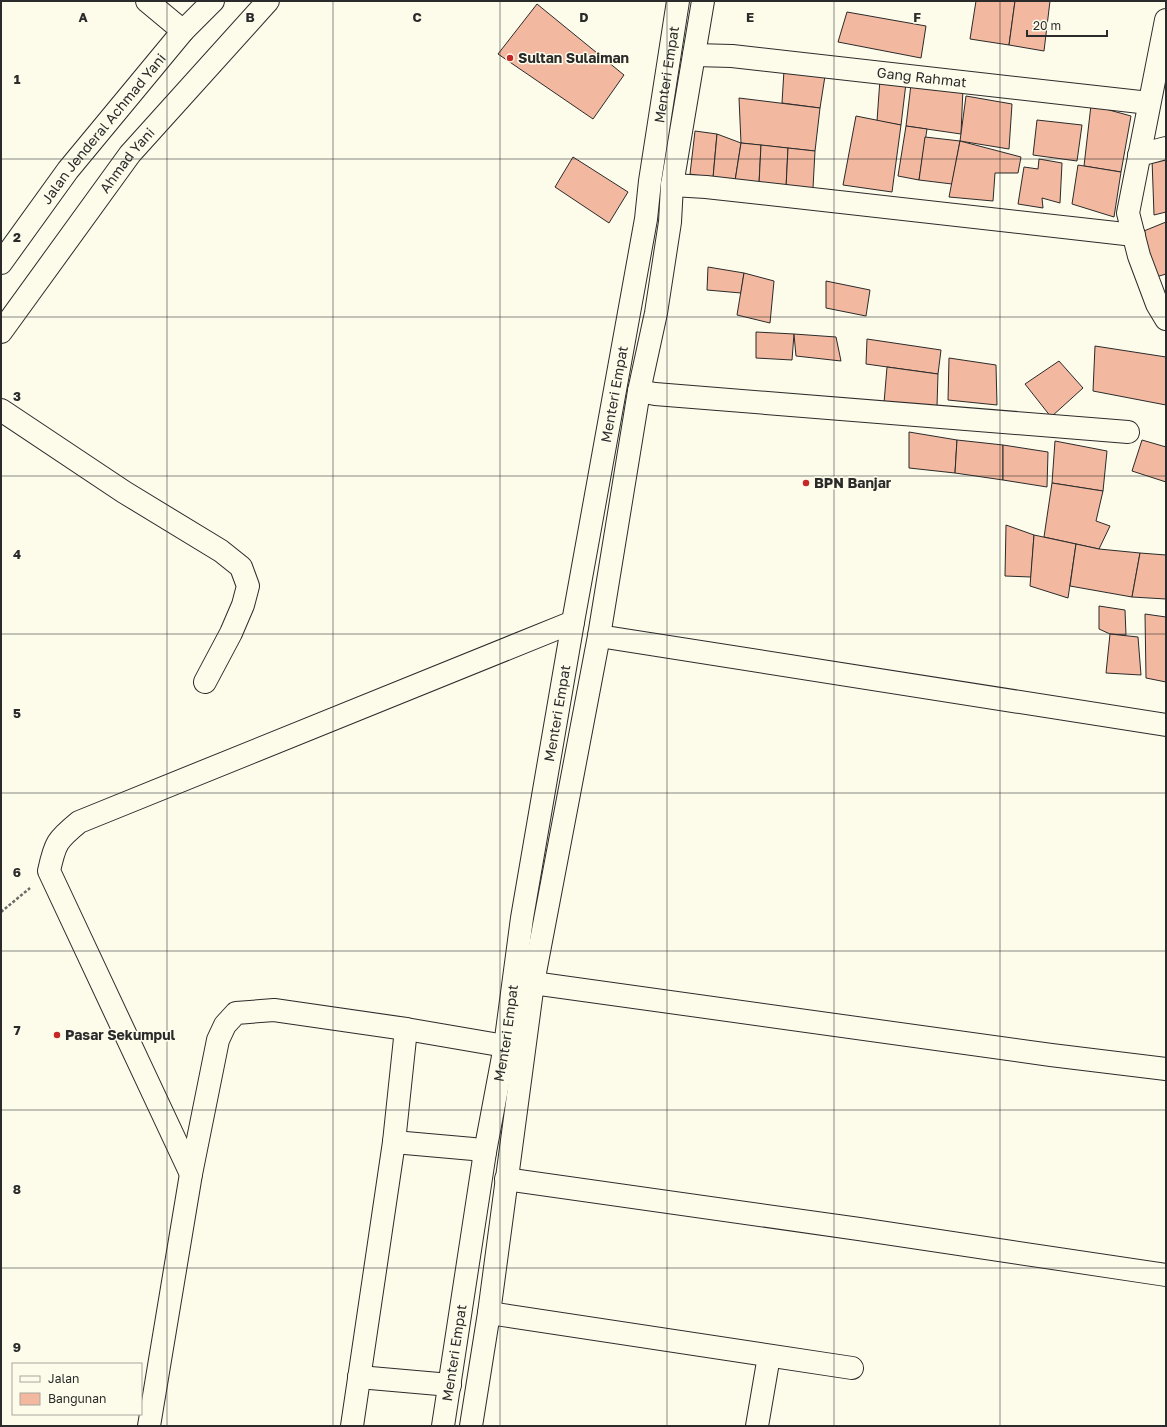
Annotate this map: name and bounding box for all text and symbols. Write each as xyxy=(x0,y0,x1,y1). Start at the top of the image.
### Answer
text: A xyxy=(78,9,88,25)
text: B xyxy=(245,9,255,25)
text: C xyxy=(412,9,422,25)
text: D xyxy=(579,9,589,25)
text: E xyxy=(746,9,754,25)
text: F xyxy=(913,9,921,25)
scale bar xyxy=(1027,12,1107,38)
text: 20 m xyxy=(1033,18,1061,33)
street label: Menteri Empat xyxy=(650,25,682,124)
place label: Sultan Sulaiman xyxy=(518,49,629,66)
street label: Jalan Jenderal Achmad Yani xyxy=(37,50,169,207)
marker: Sultan Sulaiman xyxy=(505,53,515,63)
street label: Gang Rahmat xyxy=(876,63,968,90)
text: 1 xyxy=(14,71,21,87)
street label: Ahmad Yani xyxy=(96,124,158,196)
text: 2 xyxy=(13,229,21,245)
street label: Menteri Empat xyxy=(597,344,631,444)
text: 3 xyxy=(13,388,21,404)
place label: BPN Banjar xyxy=(814,474,892,491)
marker: BPN Banjar xyxy=(801,478,811,488)
text: 4 xyxy=(13,546,21,562)
street label: Menteri Empat xyxy=(540,663,573,763)
text: 5 xyxy=(13,705,21,721)
text: 6 xyxy=(13,864,21,880)
street label: Menteri Empat xyxy=(489,983,521,1083)
text: 7 xyxy=(13,1022,21,1038)
place label: Pasar Sekumpul xyxy=(65,1026,175,1043)
marker: Pasar Sekumpul xyxy=(52,1030,62,1040)
text: 8 xyxy=(13,1181,21,1197)
street label: Menteri Empat xyxy=(438,1303,470,1403)
text: 9 xyxy=(13,1339,21,1355)
legend xyxy=(12,1363,142,1415)
text: Jalan xyxy=(48,1371,79,1386)
text: Bangunan xyxy=(48,1391,106,1406)

